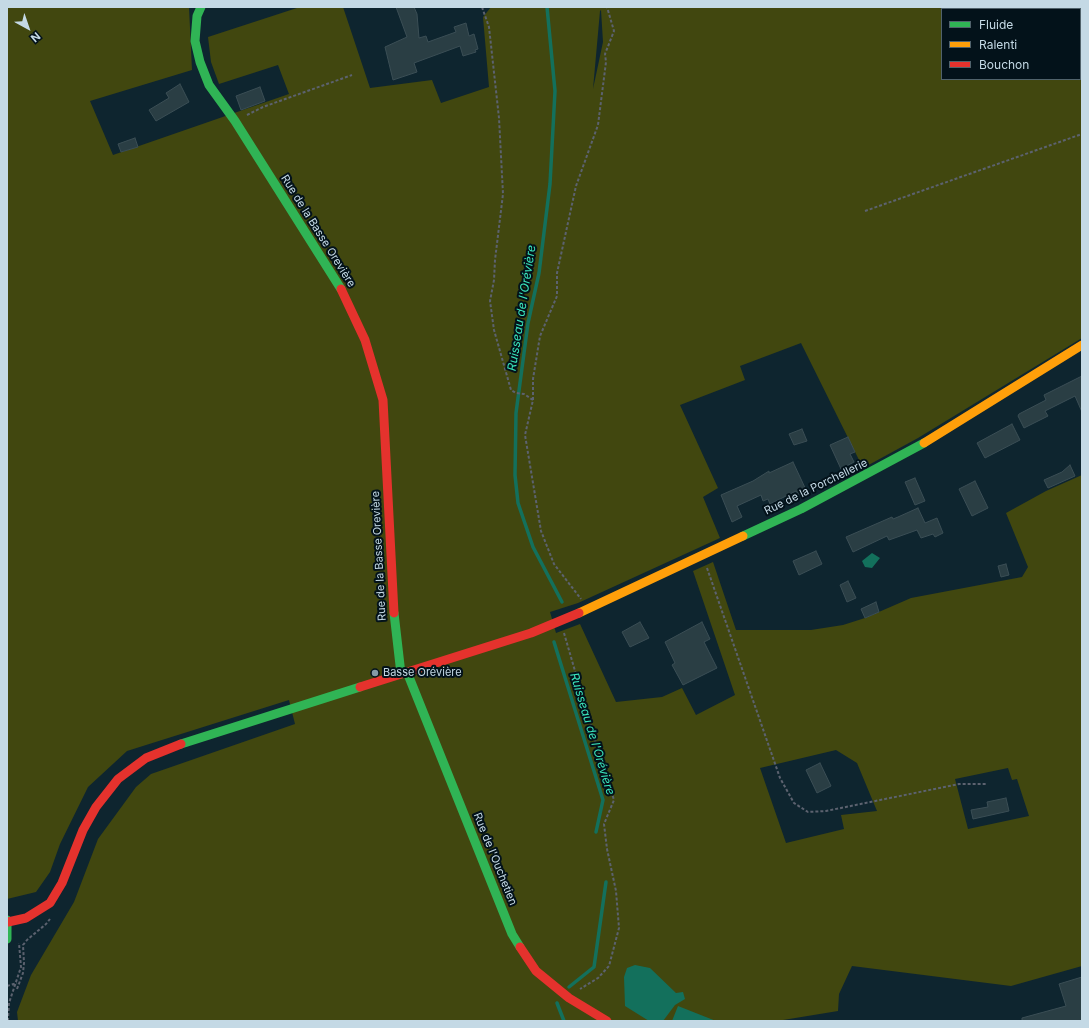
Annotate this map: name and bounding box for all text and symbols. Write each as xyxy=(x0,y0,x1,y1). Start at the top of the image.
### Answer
north arrow xyxy=(8,8,48,48)
legend xyxy=(941,8,1081,80)
text: Fluide xyxy=(979,17,1013,32)
text: N xyxy=(28,29,43,45)
text: Ralenti xyxy=(979,37,1017,52)
text: Bouchon xyxy=(979,57,1029,72)
street label: Rue de la Basse Orevière xyxy=(278,172,358,290)
water label: Ruisseau de l'Orévière xyxy=(505,244,539,372)
street label: Rue de la Porchellerie xyxy=(762,456,870,518)
street label: Rue de la Basse Orevière xyxy=(369,491,389,621)
place label: Basse Orévière xyxy=(383,666,462,680)
marker: Basse Orévière xyxy=(370,668,380,678)
water label: Ruisseau de l'Orévière xyxy=(567,671,617,797)
street label: Rue de l'Ouchetien xyxy=(470,811,520,907)

